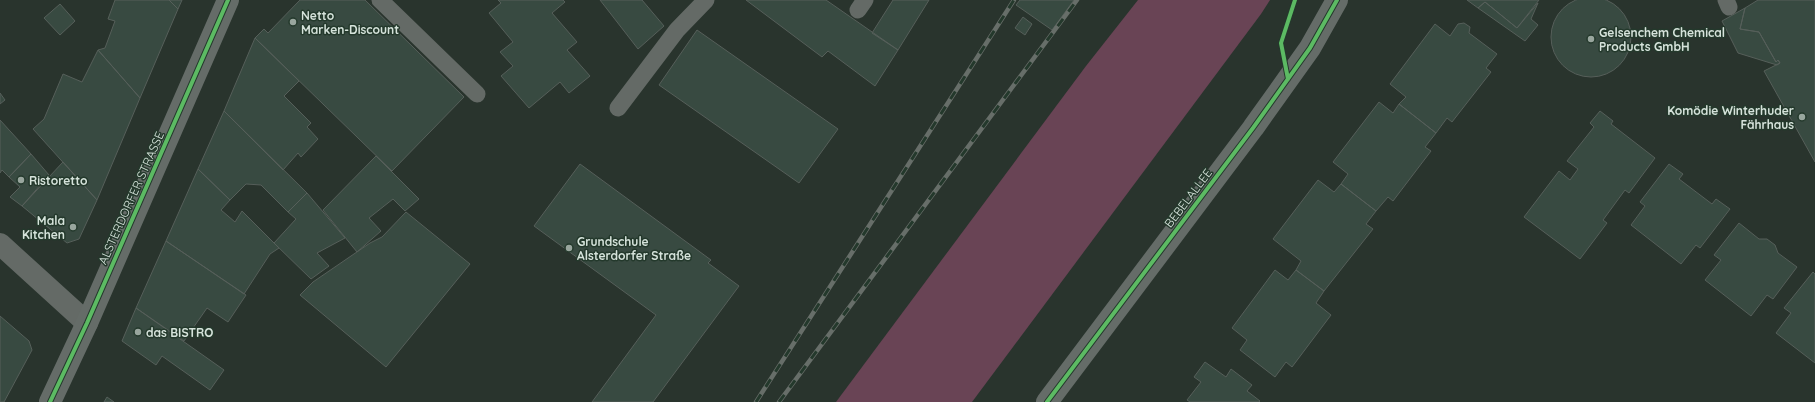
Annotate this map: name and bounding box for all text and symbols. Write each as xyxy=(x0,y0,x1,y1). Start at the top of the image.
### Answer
place label: Netto Marken-Discount xyxy=(301,8,399,37)
marker: Netto Marken-Discount xyxy=(288,17,298,27)
place label: Gelsenchem Chemical Products GmbH xyxy=(1599,25,1725,54)
marker: Gelsenchem Chemical Products GmbH xyxy=(1586,34,1596,44)
place label: Komödie Winterhuder Fährhaus xyxy=(1667,103,1794,132)
marker: Komödie Winterhuder Fährhaus xyxy=(1797,112,1807,122)
street label: ALSTERDORFER STRASSE xyxy=(95,129,167,267)
street label: BEBELALLEE xyxy=(1161,165,1215,230)
place label: Ristoretto xyxy=(29,173,88,188)
marker: Ristoretto xyxy=(16,175,26,185)
place label: Mala Kitchen xyxy=(22,213,65,242)
marker: Mala Kitchen xyxy=(68,222,78,232)
place label: Grundschule Alsterdorfer Straße xyxy=(577,234,691,263)
marker: Grundschule Alsterdorfer Straße xyxy=(564,243,574,253)
place label: das BISTRO xyxy=(146,325,213,340)
marker: das BISTRO xyxy=(133,327,143,337)

